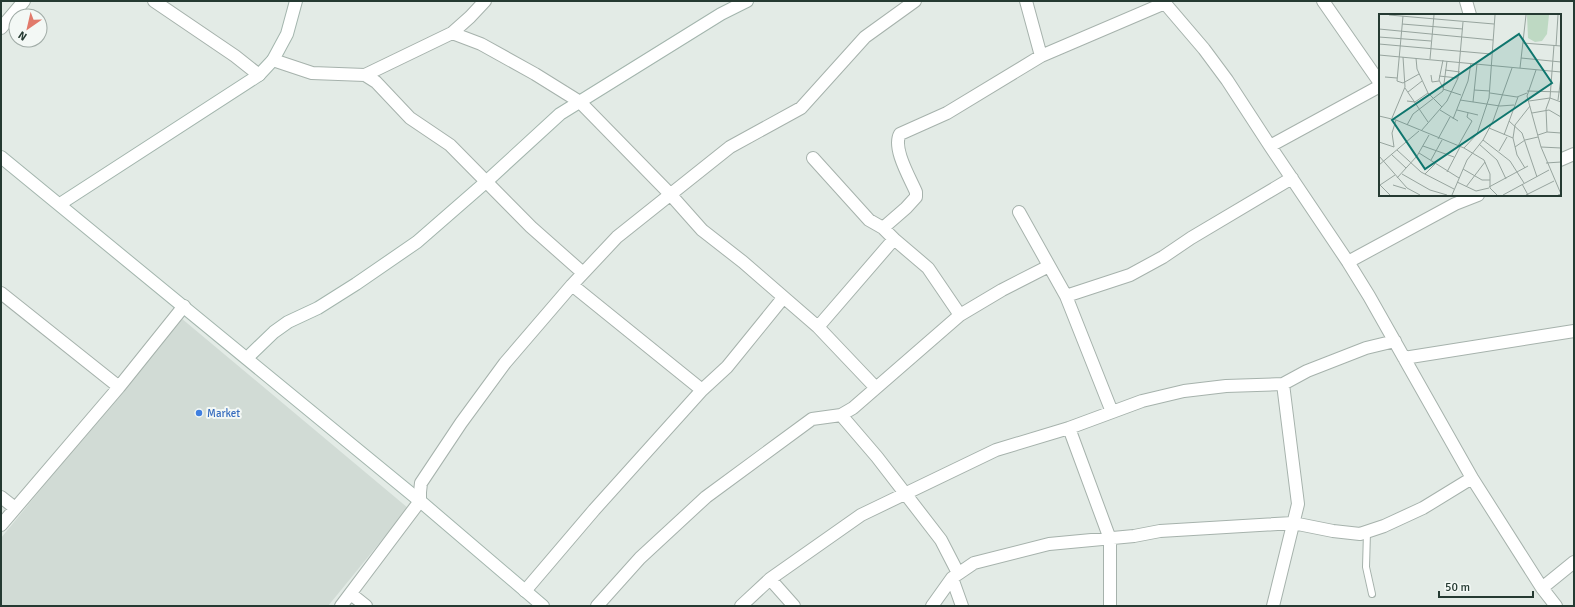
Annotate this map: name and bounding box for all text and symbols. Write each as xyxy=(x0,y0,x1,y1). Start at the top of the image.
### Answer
north arrow xyxy=(8,8,48,48)
inset map xyxy=(1379,14,1561,196)
text: N xyxy=(16,28,29,43)
place label: Market xyxy=(207,407,240,420)
marker: Market xyxy=(194,408,204,418)
scale bar xyxy=(1439,573,1533,599)
text: 50 m xyxy=(1445,580,1470,595)

